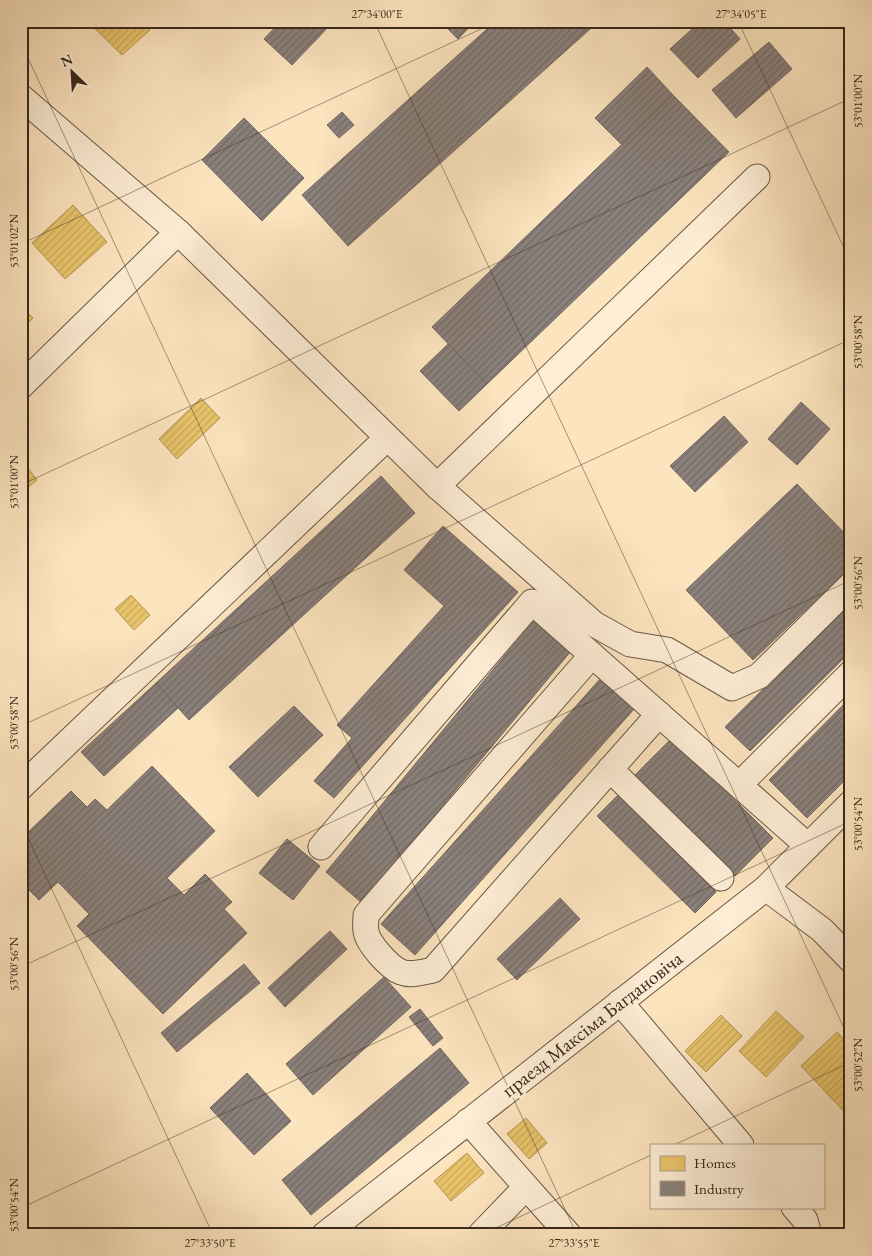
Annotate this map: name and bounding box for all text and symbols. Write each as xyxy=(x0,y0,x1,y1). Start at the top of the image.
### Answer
text: 27°34'00"E xyxy=(351,6,403,22)
text: 27°34'05"E xyxy=(715,6,767,22)
north arrow xyxy=(48,48,98,98)
text: N xyxy=(58,49,76,71)
text: 53°01'00"N xyxy=(850,74,866,128)
text: 53°01'02"N xyxy=(6,214,22,268)
text: 53°00'58"N xyxy=(850,315,866,369)
text: 53°01'00"N xyxy=(6,455,22,509)
text: 53°00'56"N xyxy=(850,556,866,610)
text: 53°00'58"N xyxy=(6,696,22,750)
text: 53°00'54"N xyxy=(850,797,866,851)
text: 53°00'56"N xyxy=(6,937,22,991)
street label: праезд Максіма Багдановіча xyxy=(496,945,688,1103)
text: 53°00'52"N xyxy=(850,1038,866,1092)
legend xyxy=(650,1144,824,1208)
text: Homes xyxy=(694,1153,736,1172)
text: 53°00'54"N xyxy=(6,1178,22,1232)
text: Industry xyxy=(694,1179,744,1198)
text: 27°33'50"E xyxy=(184,1235,236,1251)
text: 27°33'55"E xyxy=(548,1235,600,1251)

